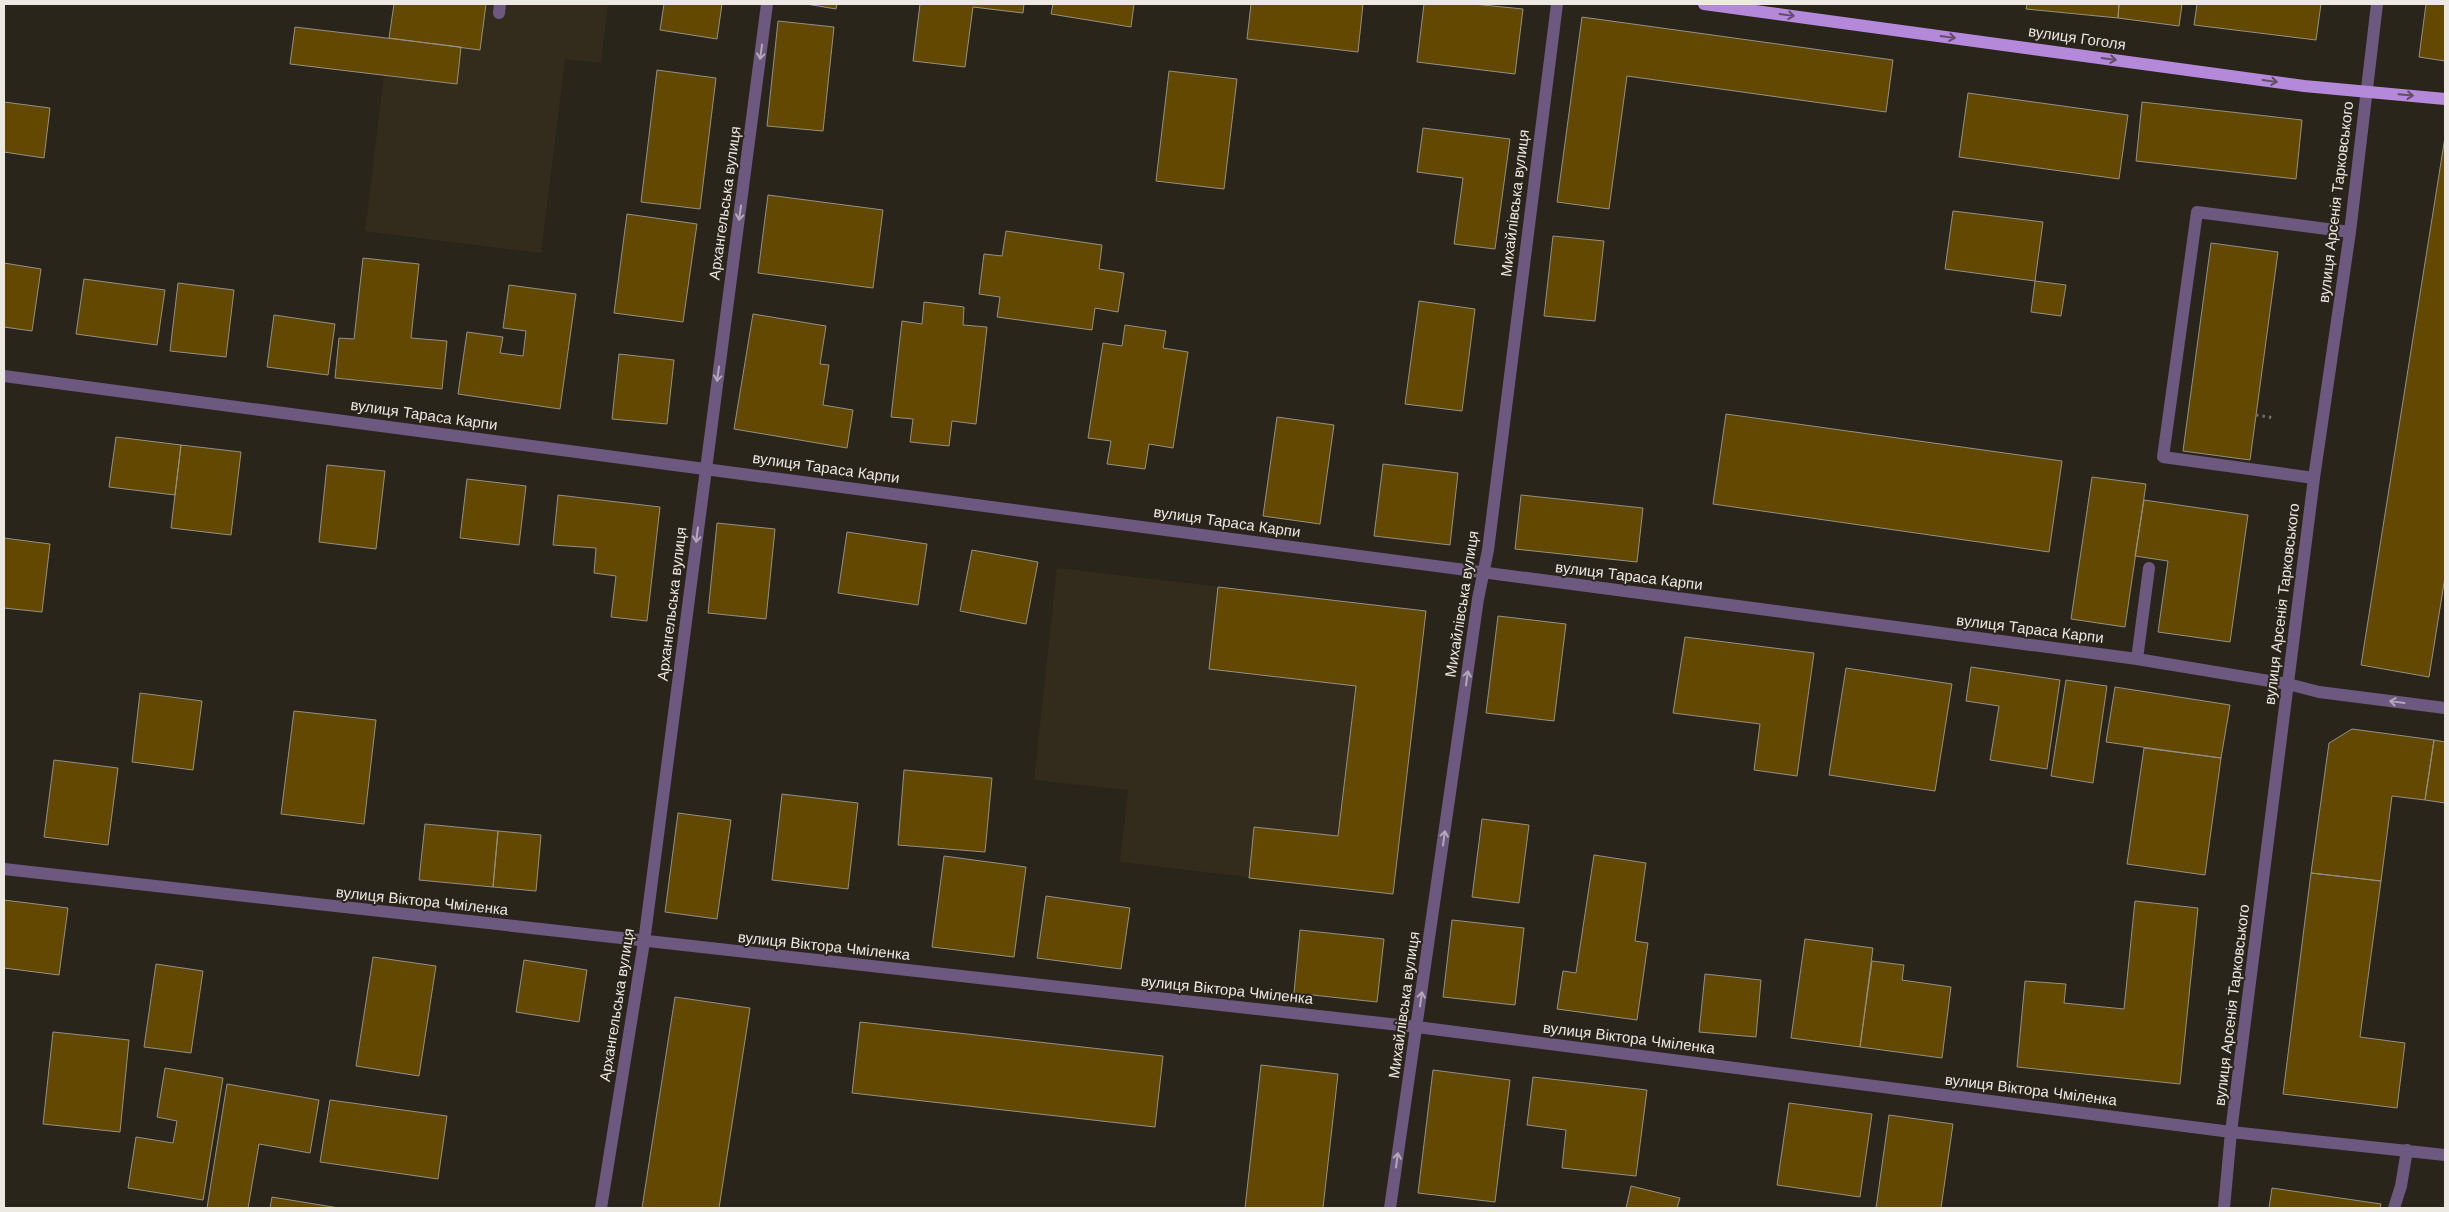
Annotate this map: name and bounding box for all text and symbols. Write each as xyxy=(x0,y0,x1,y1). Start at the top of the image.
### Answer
one-way arrow xyxy=(1779,10,1795,20)
street label: вулиця Гоголя xyxy=(2027,22,2127,53)
one-way arrow xyxy=(1940,32,1956,42)
one-way arrow xyxy=(756,44,766,60)
one-way arrow xyxy=(2101,54,2117,64)
one-way arrow xyxy=(2262,76,2278,86)
one-way arrow xyxy=(2397,90,2413,100)
street label: вулиця Арсенія Тарковського xyxy=(2315,100,2356,304)
street label: Архангельська вулиця xyxy=(705,125,744,281)
street label: Михайлівська вулиця xyxy=(1497,128,1532,278)
one-way arrow xyxy=(735,205,745,221)
one-way arrow xyxy=(713,366,723,382)
street label: вулиця Тараса Карпи xyxy=(349,396,499,433)
street label: вулиця Тараса Карпи xyxy=(751,449,901,486)
street label: вулиця Арсенія Тарковського xyxy=(2261,502,2302,706)
street label: вулиця Тараса Карпи xyxy=(1152,503,1302,540)
street label: Архангельська вулиця xyxy=(654,526,689,682)
one-way arrow xyxy=(692,527,702,543)
street label: Михайлівська вулиця xyxy=(1442,529,1481,678)
street label: вулиця Тараса Карпи xyxy=(1554,558,1704,593)
street label: вулиця Тараса Карпи xyxy=(1955,611,2105,646)
one-way arrow xyxy=(1462,670,1472,686)
one-way arrow xyxy=(2389,697,2405,707)
one-way arrow xyxy=(1439,831,1449,847)
street label: вулиця Віктора Чміленка xyxy=(335,883,510,918)
street label: вулиця Арсенія Тарковського xyxy=(2211,903,2252,1107)
street label: Архангельська вулиця xyxy=(596,927,637,1083)
street label: вулиця Віктора Чміленка xyxy=(737,928,912,963)
street label: Михайлівська вулиця xyxy=(1385,930,1422,1079)
street label: вулиця Віктора Чміленка xyxy=(1140,972,1315,1007)
one-way arrow xyxy=(1416,992,1426,1008)
street label: вулиця Віктора Чміленка xyxy=(1542,1019,1717,1057)
street label: вулиця Віктора Чміленка xyxy=(1944,1071,2119,1109)
one-way arrow xyxy=(1393,1152,1403,1168)

